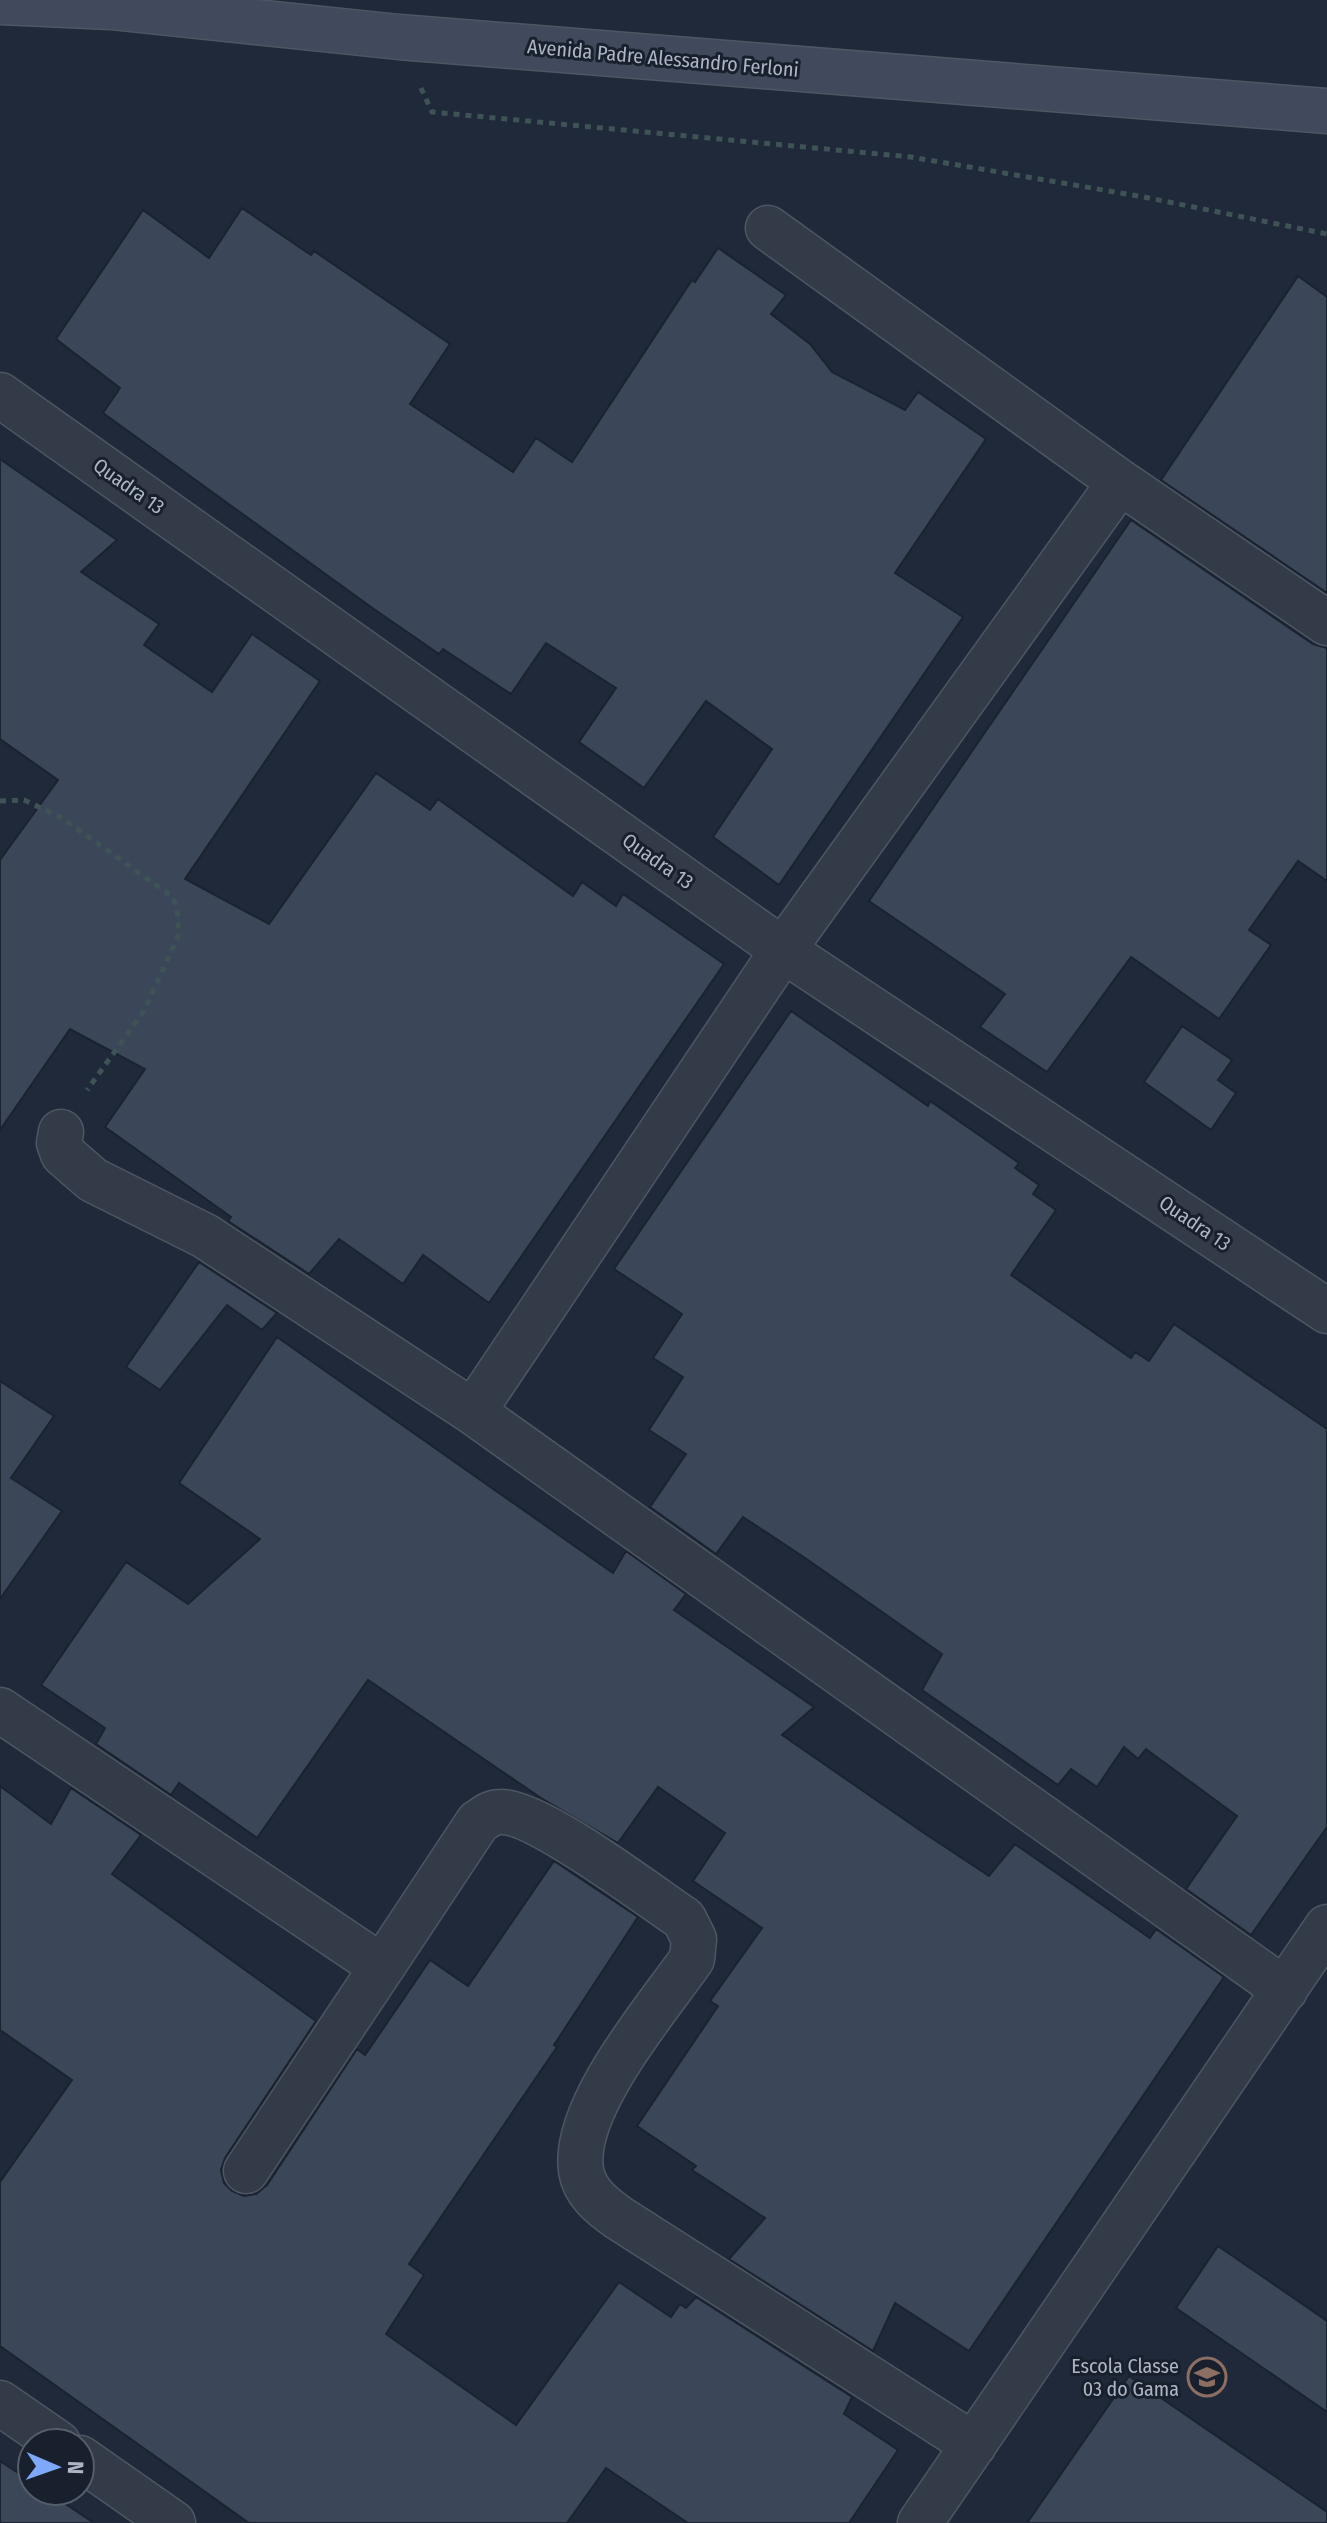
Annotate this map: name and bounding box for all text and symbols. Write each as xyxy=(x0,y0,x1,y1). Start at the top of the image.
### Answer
street label: Avenida Padre Alessandro Ferloni xyxy=(526,34,800,82)
street label: Quadra 13 xyxy=(89,453,169,519)
street label: Quadra 13 xyxy=(618,828,698,894)
street label: Quadra 13 xyxy=(1155,1190,1235,1256)
place label: Escola Classe 03 do Gama xyxy=(1071,2354,1179,2401)
school or university icon: Escola Classe 03 do Gama xyxy=(1186,2356,1228,2398)
north arrow xyxy=(16,2427,96,2507)
text: N xyxy=(62,2461,89,2475)

